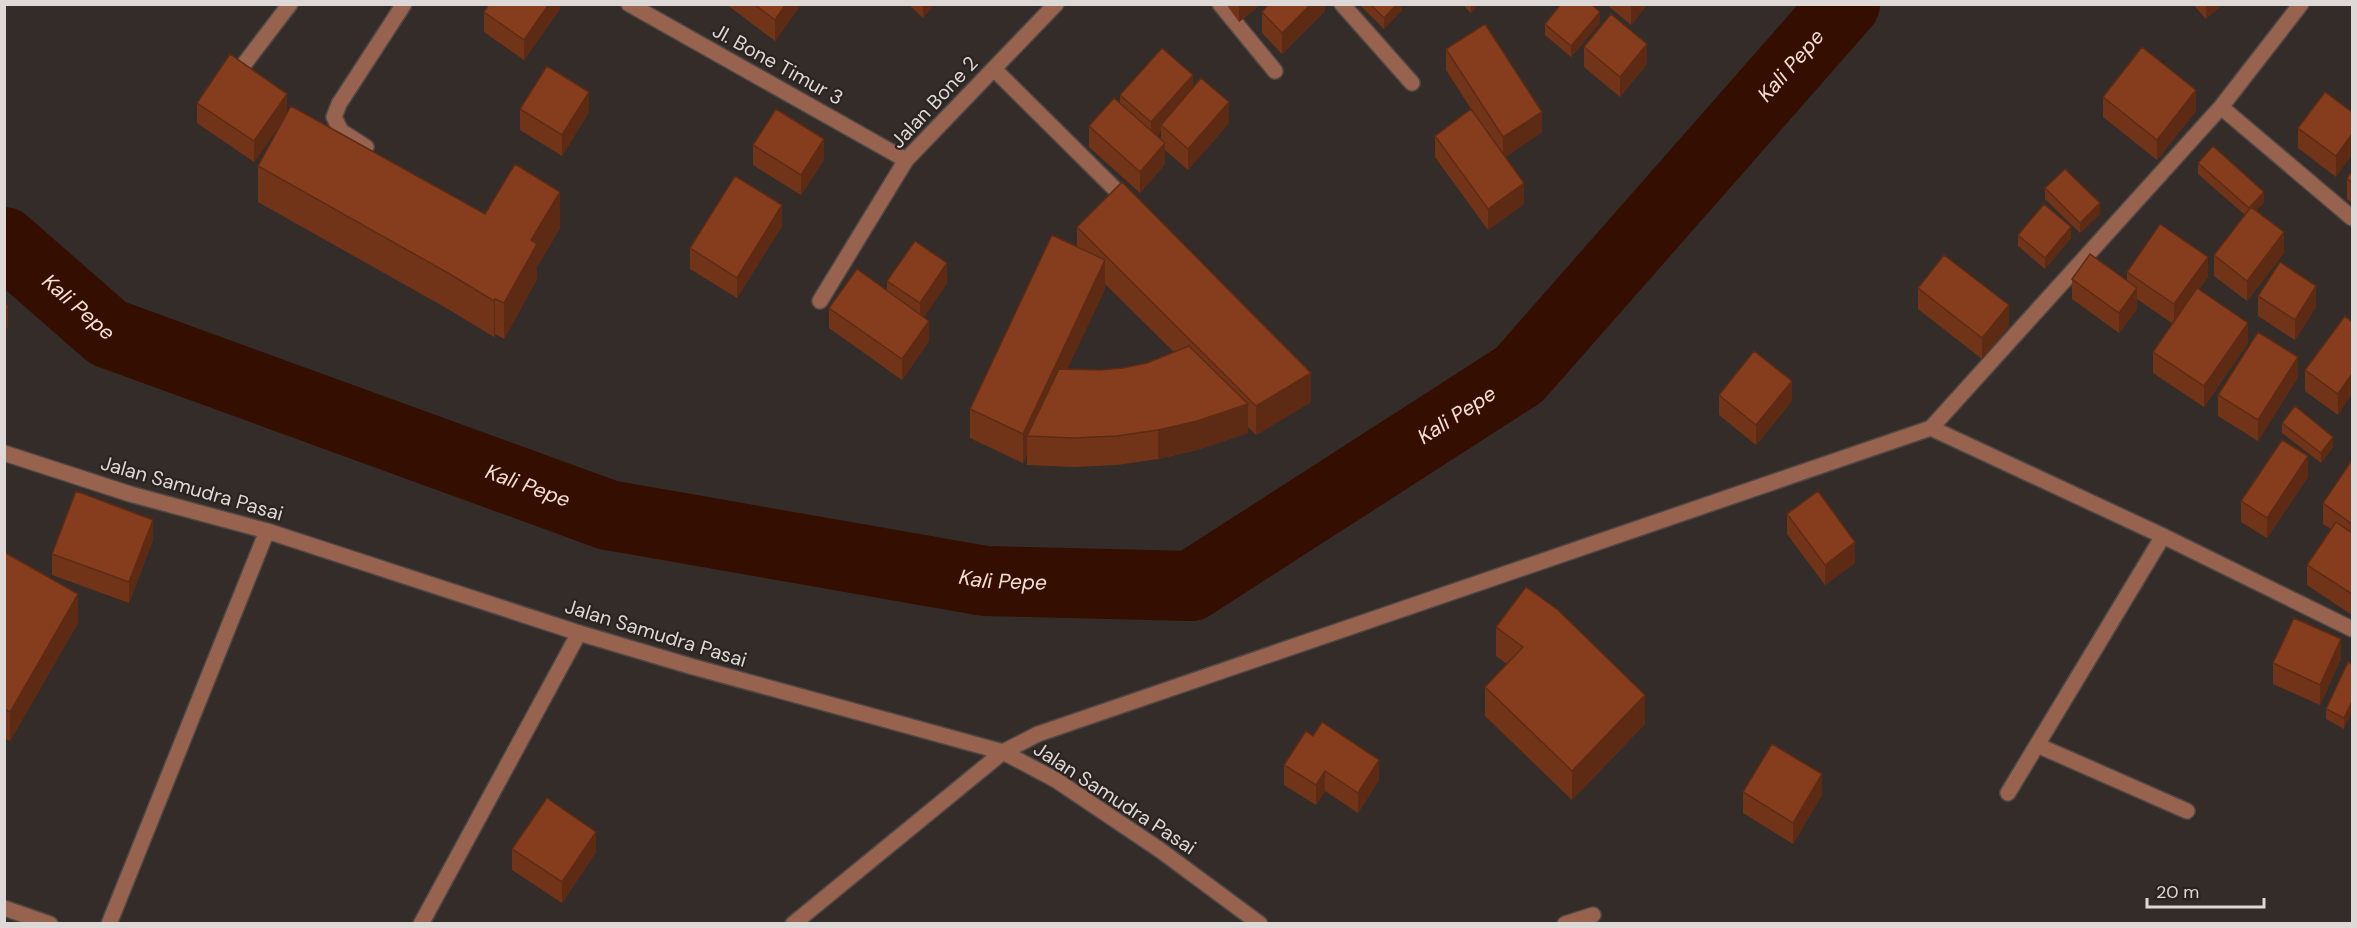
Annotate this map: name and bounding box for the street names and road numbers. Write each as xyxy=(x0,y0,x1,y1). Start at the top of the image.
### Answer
street label: Jl. Bone Timur 3 xyxy=(708,17,848,111)
street label: Jalan Bone 2 xyxy=(885,50,983,154)
street label: Jalan Samudra Pasai xyxy=(98,449,286,527)
street label: Jalan Samudra Pasai xyxy=(562,593,750,673)
street label: Jalan Samudra Pasai xyxy=(1029,736,1201,860)

